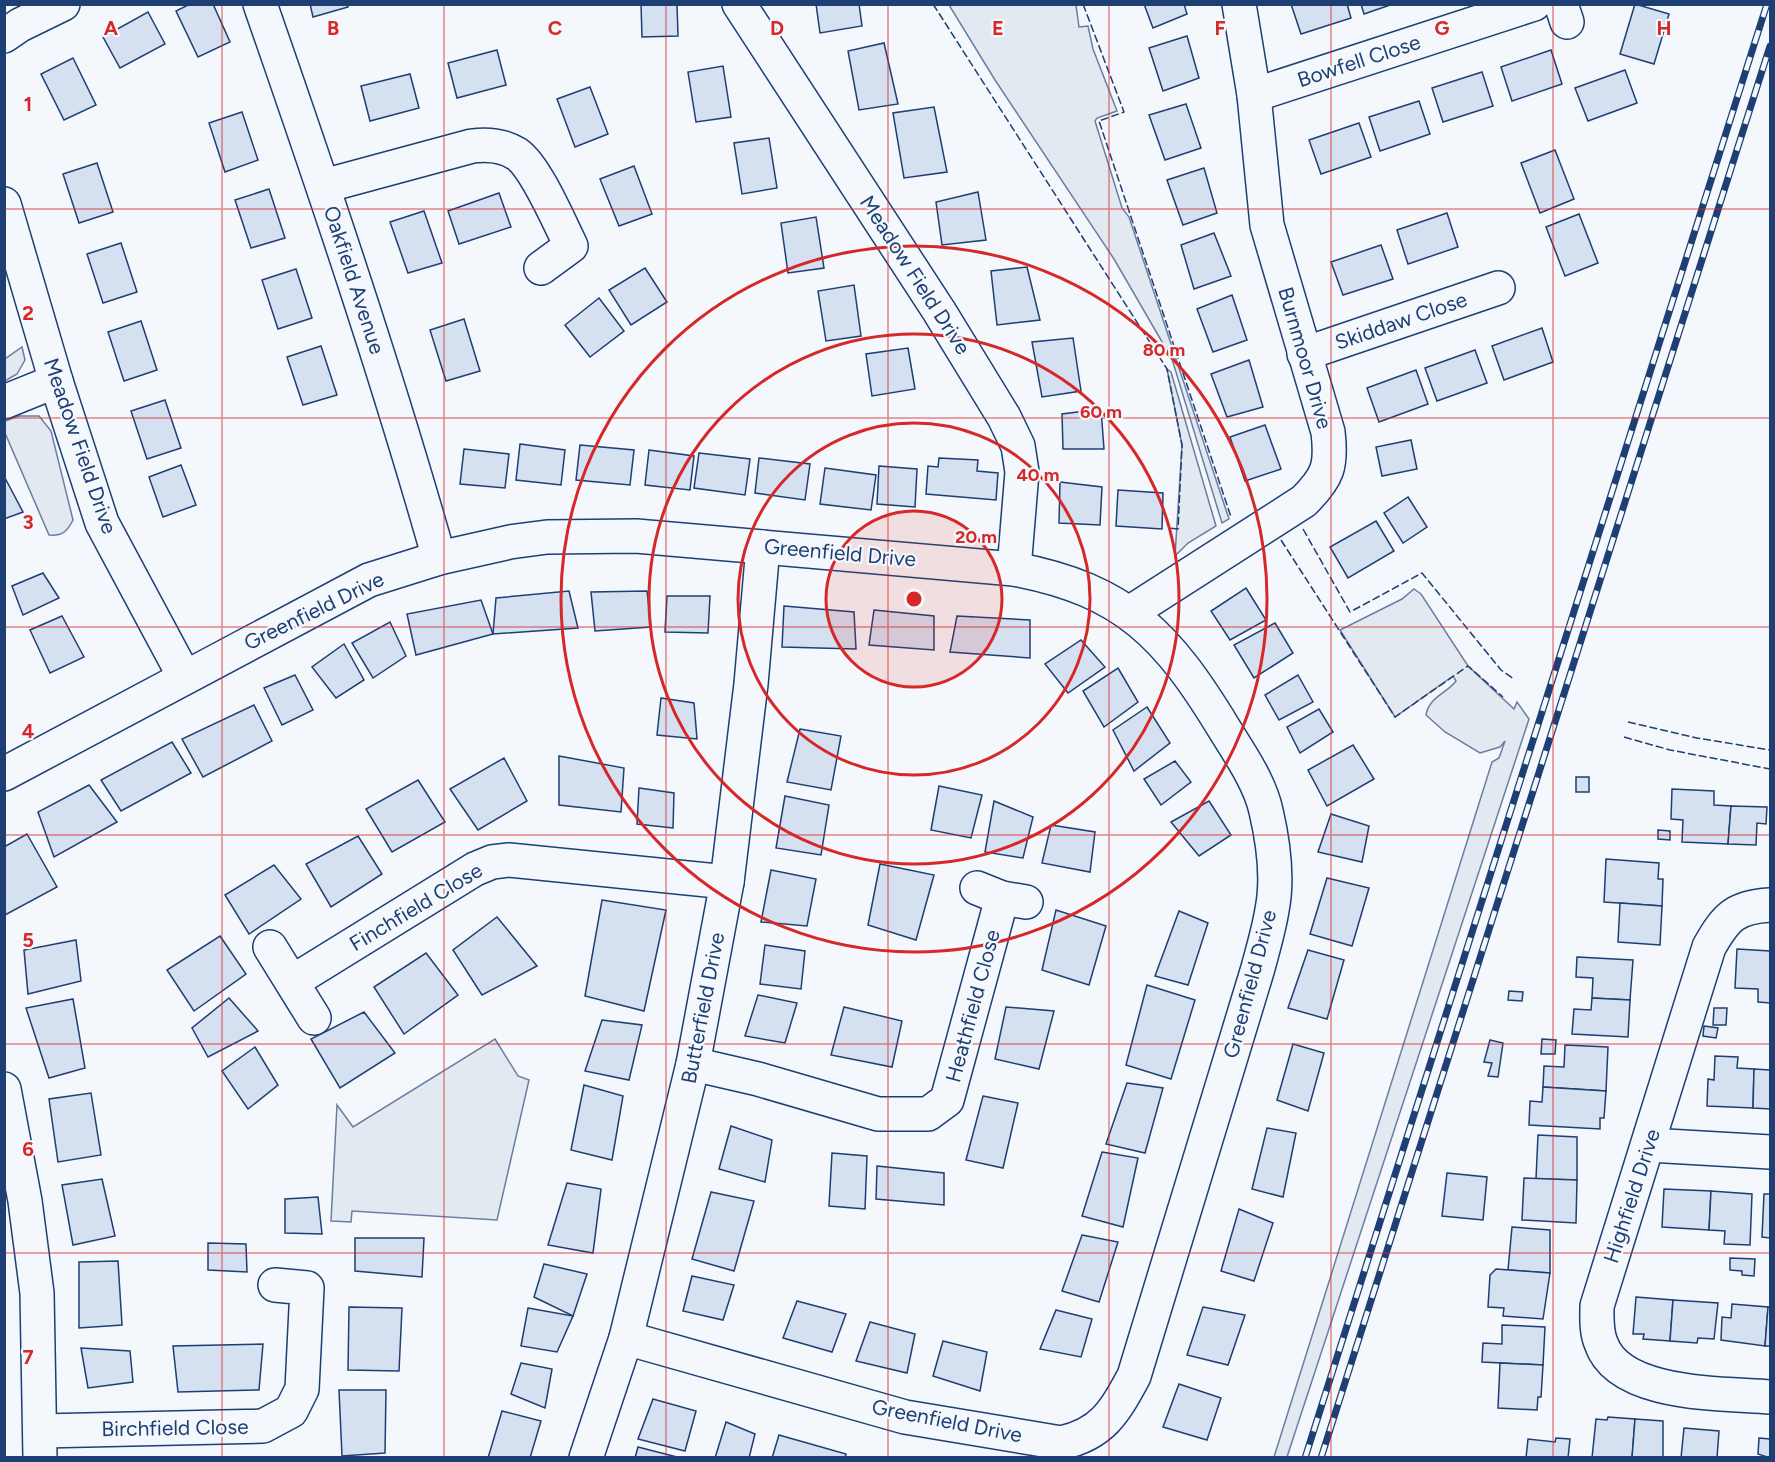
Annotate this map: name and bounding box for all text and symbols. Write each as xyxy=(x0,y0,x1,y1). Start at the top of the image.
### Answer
text: A xyxy=(104,16,119,40)
text: B xyxy=(327,16,339,40)
text: C xyxy=(548,16,562,40)
text: D xyxy=(770,16,784,40)
text: E xyxy=(992,16,1004,40)
text: F xyxy=(1214,16,1226,40)
text: G xyxy=(1435,16,1450,40)
text: H xyxy=(1657,16,1672,40)
street label: Bowfell Close xyxy=(1294,29,1424,92)
text: 1 xyxy=(24,92,32,116)
street label: Meadow Field Drive xyxy=(855,191,976,359)
street label: Oakfield Avenue xyxy=(319,203,390,357)
street label: Burnmoor Drive xyxy=(1273,284,1338,432)
street label: Skiddaw Close xyxy=(1332,286,1470,355)
text: 2 xyxy=(22,301,34,325)
text: 80 m xyxy=(1143,339,1185,361)
street label: Meadow Field Drive xyxy=(39,355,122,537)
text: 60 m xyxy=(1080,401,1122,423)
text: 40 m xyxy=(1016,464,1060,486)
text: 3 xyxy=(22,510,34,534)
text: 20 m xyxy=(955,526,997,548)
street label: Greenfield Drive xyxy=(763,533,917,572)
street label: Greenfield Drive xyxy=(240,566,388,655)
centre of rings xyxy=(904,589,924,609)
text: 4 xyxy=(22,719,35,743)
street label: Finchfield Close xyxy=(345,857,487,956)
street label: Greenfield Drive xyxy=(1218,907,1281,1061)
street label: Heathfield Close xyxy=(940,927,1005,1085)
text: 5 xyxy=(22,928,34,952)
street label: Butterfield Drive xyxy=(676,930,729,1086)
street label: Highfield Drive xyxy=(1598,1126,1665,1266)
text: 6 xyxy=(22,1137,34,1161)
text: 7 xyxy=(22,1345,34,1369)
street label: Greenfield Drive xyxy=(870,1394,1024,1447)
street label: Birchfield Close xyxy=(101,1414,249,1441)

